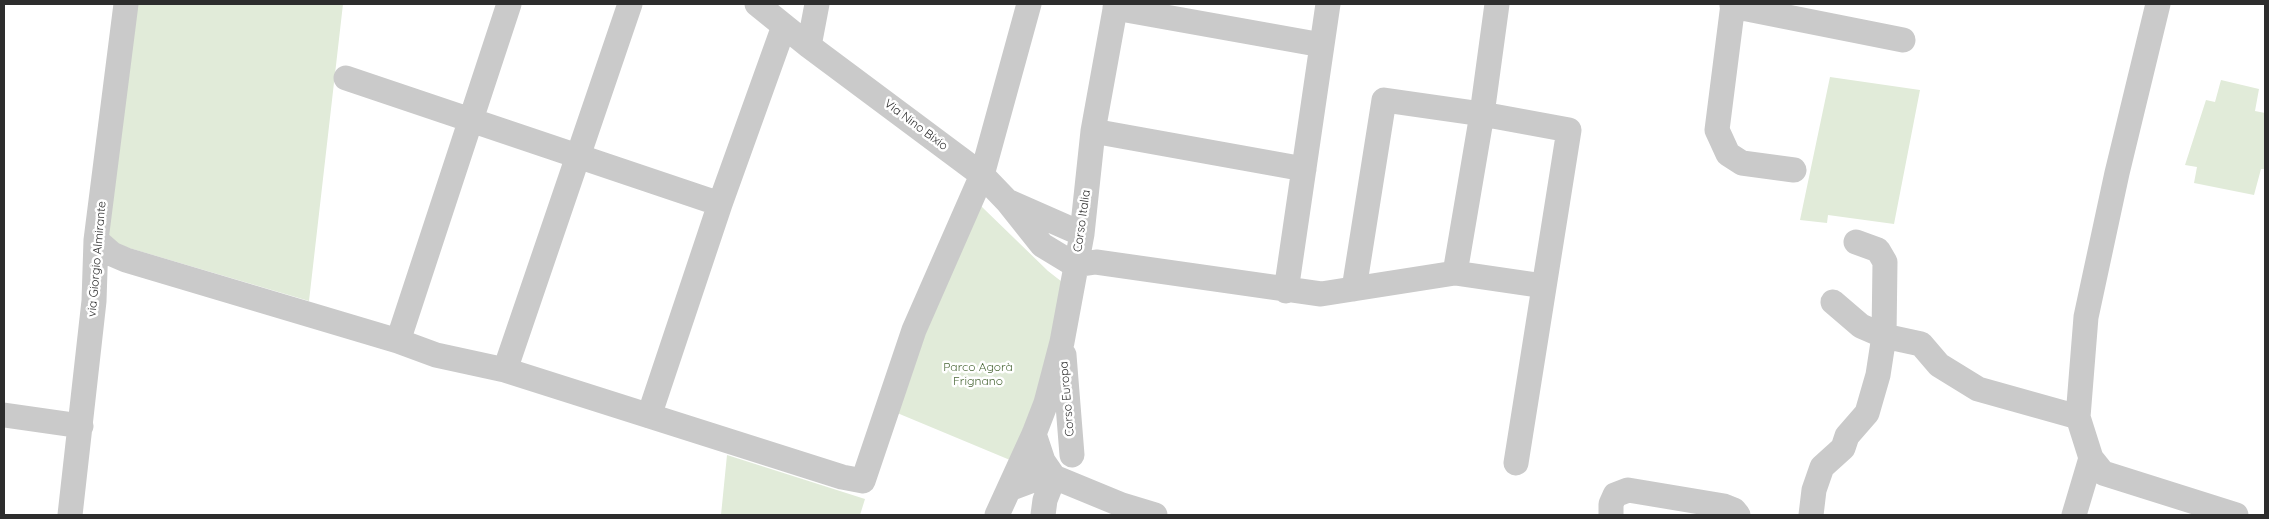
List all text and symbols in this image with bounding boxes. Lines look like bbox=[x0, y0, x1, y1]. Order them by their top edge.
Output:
street label: Via Nino Bixio bbox=[881, 96, 951, 154]
street label: Corso Italia bbox=[1071, 189, 1093, 253]
street label: via Giorgio Almirante bbox=[85, 201, 109, 317]
park label: Parco Agorà Frignano bbox=[943, 360, 1013, 388]
street label: Corso Europa bbox=[1057, 361, 1077, 437]

